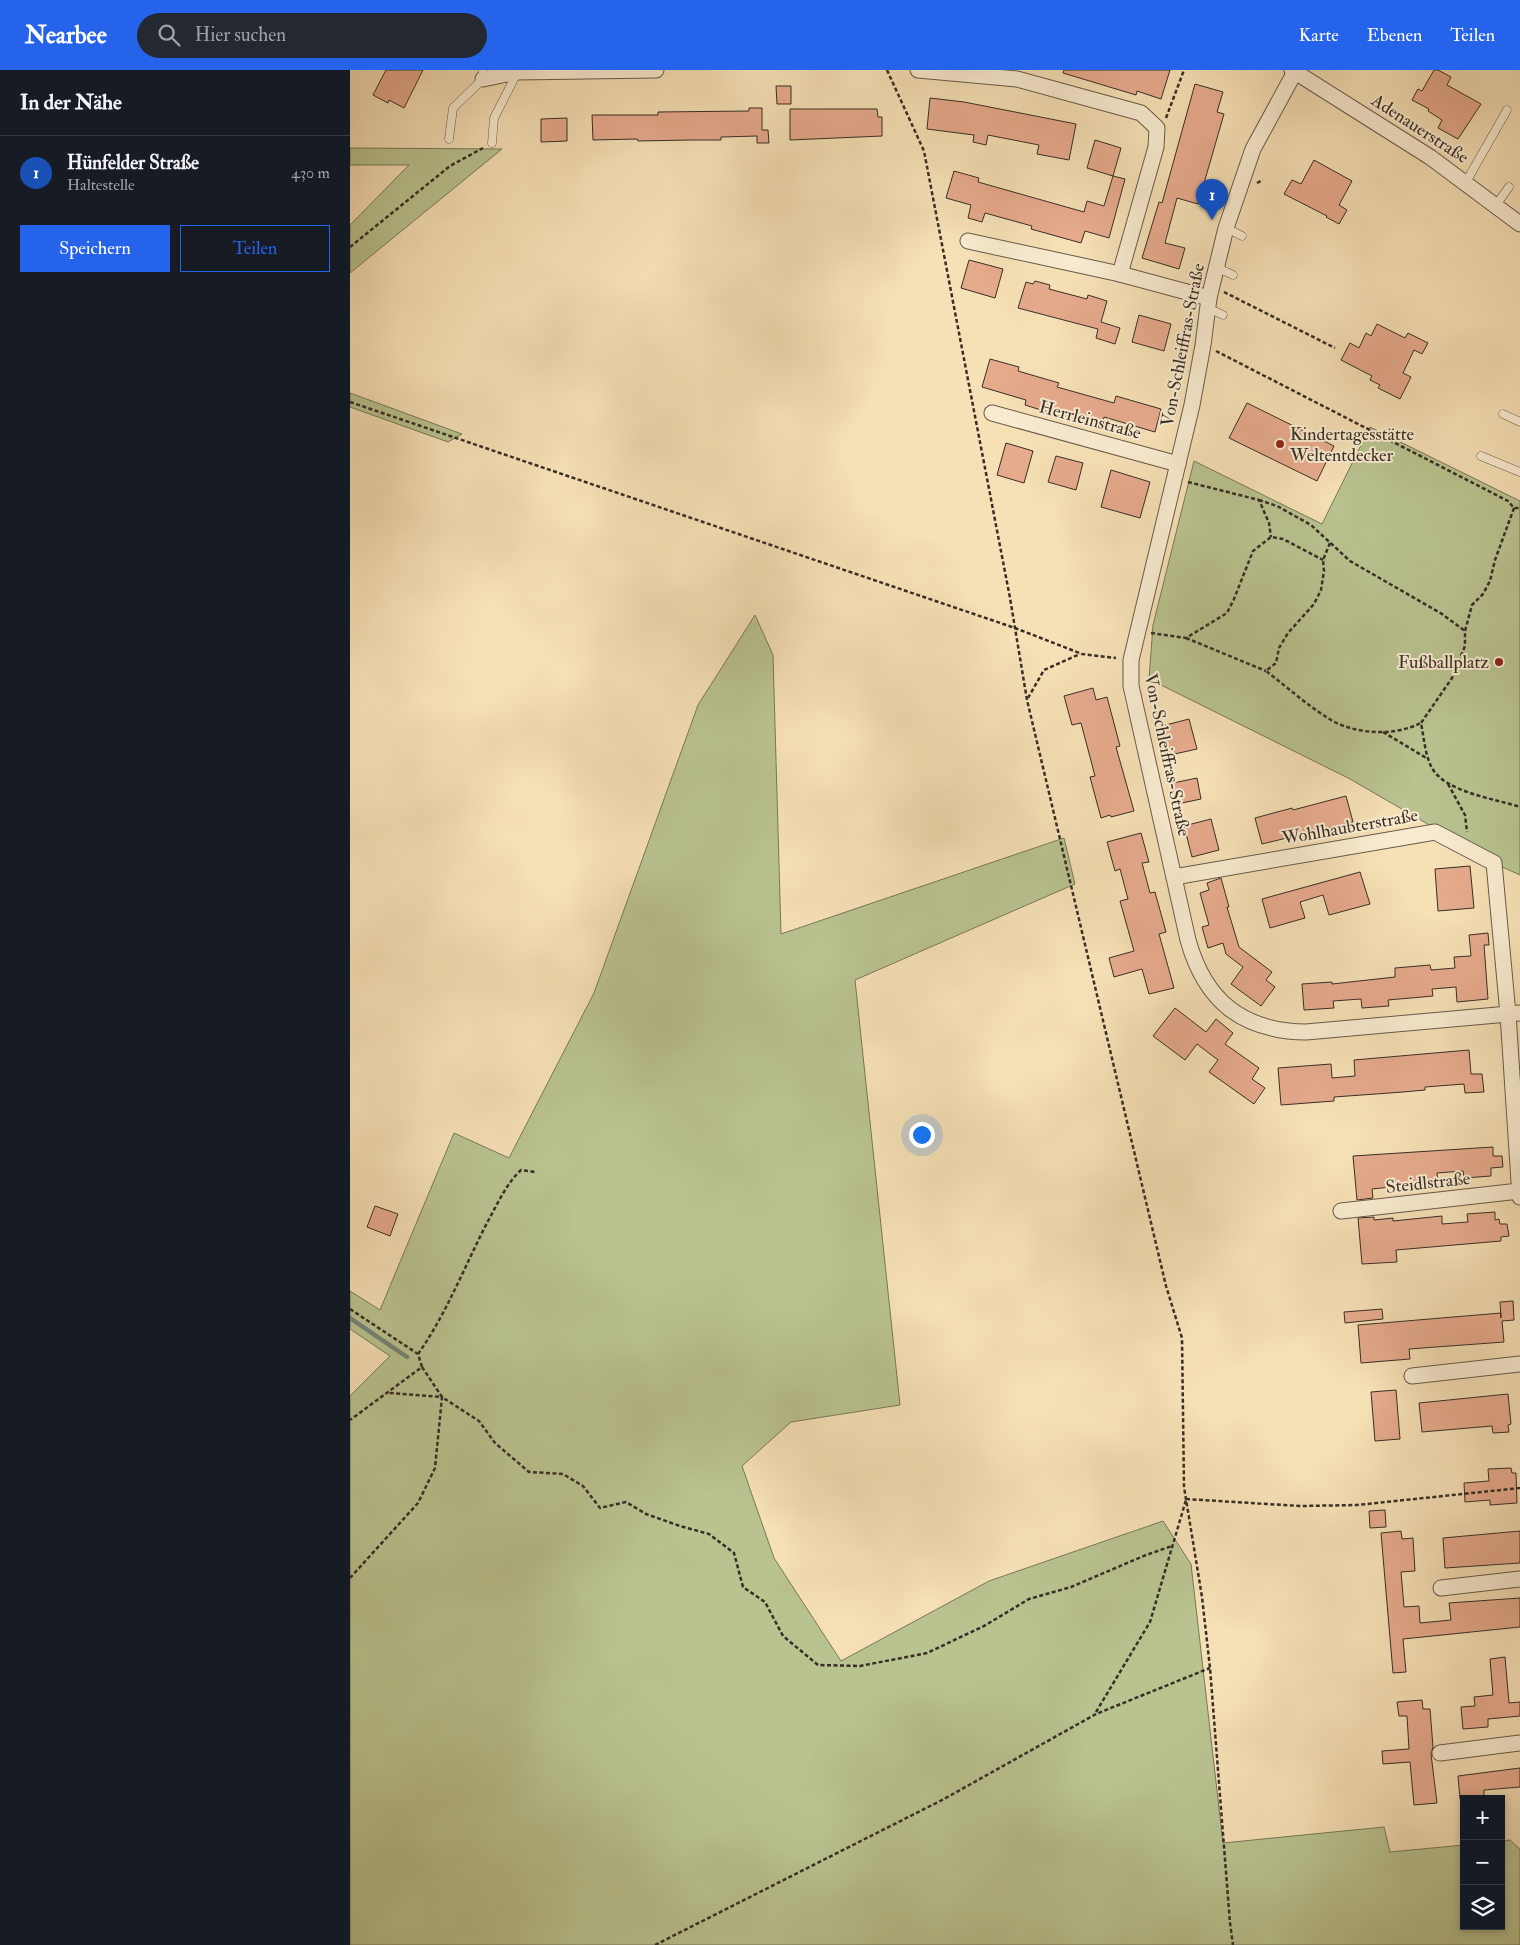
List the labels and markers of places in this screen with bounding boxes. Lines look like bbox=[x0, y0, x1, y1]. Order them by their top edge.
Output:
pin: 1 bbox=[1196, 179, 1228, 220]
place label: Kindertagesstätte Weltentdecker bbox=[1289, 423, 1415, 467]
marker: Kindertagesstätte Weltentdecker bbox=[1274, 438, 1286, 450]
place label: Fußballplatz bbox=[1398, 651, 1489, 674]
marker: Fußballplatz bbox=[1493, 656, 1505, 668]

